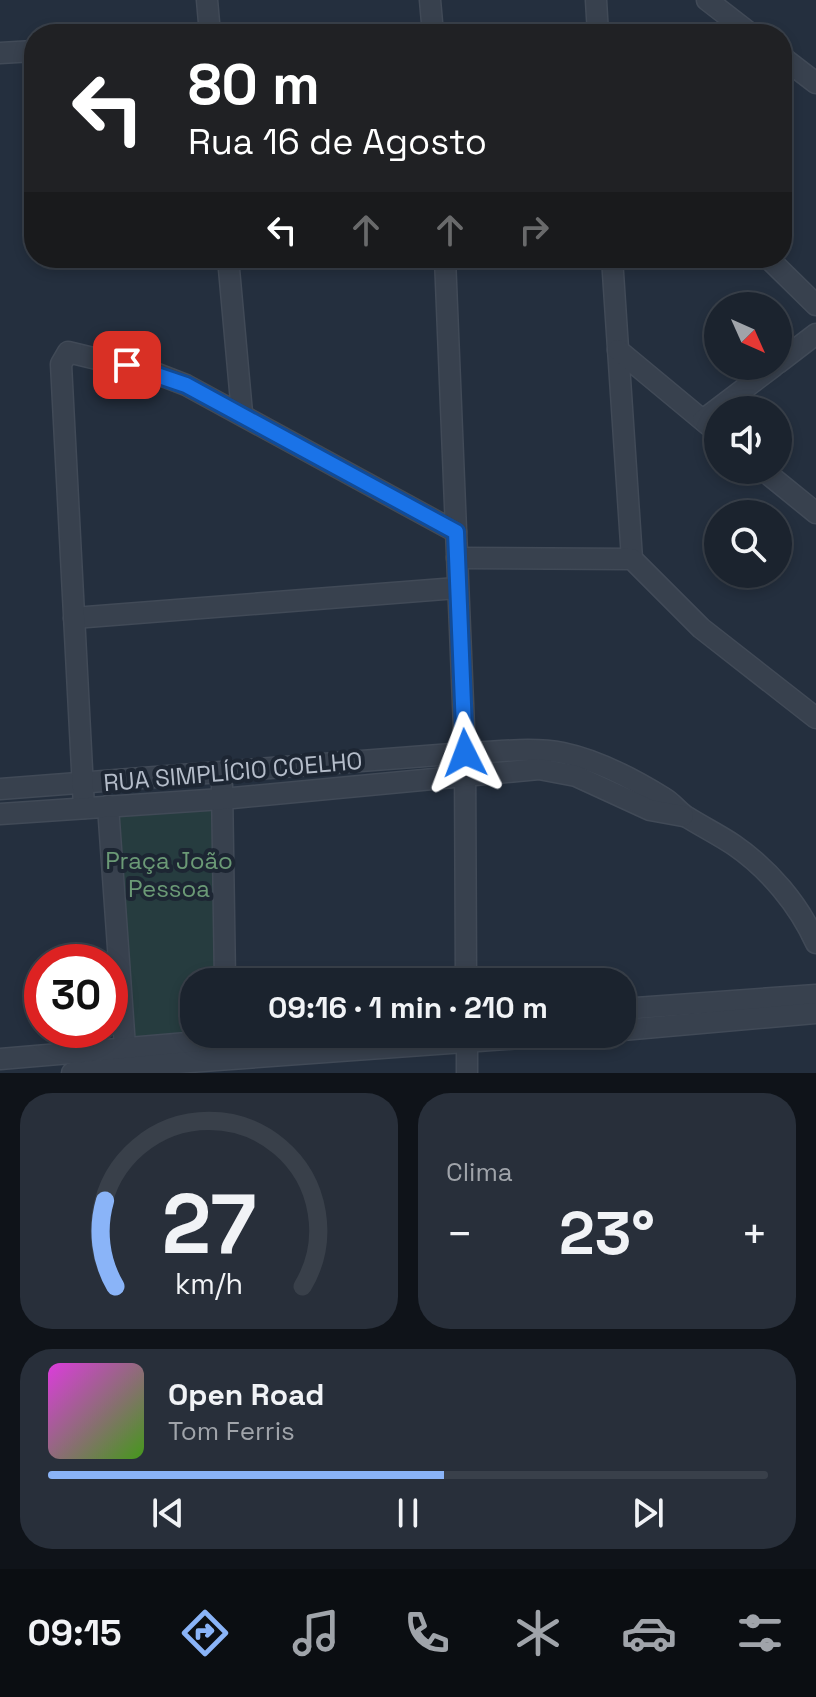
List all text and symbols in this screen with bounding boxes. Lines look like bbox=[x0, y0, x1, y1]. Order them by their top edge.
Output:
text: 80 m bbox=[188, 49, 320, 120]
icon: left bbox=[56, 56, 160, 160]
text: Rua 16 de Agosto bbox=[188, 119, 487, 165]
icon: left bbox=[260, 208, 304, 252]
icon: ahead bbox=[344, 208, 388, 252]
icon: ahead bbox=[428, 208, 472, 252]
icon: right bbox=[512, 208, 556, 252]
north arrow bbox=[704, 292, 792, 380]
map controls bbox=[704, 292, 792, 588]
pin bbox=[93, 331, 161, 399]
icon: arrive bbox=[105, 343, 149, 387]
button: sound bbox=[704, 396, 792, 484]
button: search bbox=[704, 500, 792, 588]
position arrow bbox=[423, 711, 507, 795]
street label: RUA SIMPLÍCIO COELHO bbox=[102, 745, 364, 798]
park label: Praça João Pessoa bbox=[105, 845, 233, 904]
speed limit sign: 30 bbox=[24, 944, 128, 1048]
text: 09:16 · 1 min · 210 m bbox=[268, 988, 548, 1027]
text: Clima bbox=[446, 1155, 513, 1189]
text: 27 bbox=[162, 1171, 256, 1277]
text: 23° bbox=[559, 1195, 655, 1272]
text: − bbox=[446, 1206, 473, 1262]
text: + bbox=[741, 1206, 768, 1262]
text: km/h bbox=[175, 1266, 243, 1302]
text: Open Road bbox=[168, 1375, 324, 1414]
text: Tom Ferris bbox=[168, 1414, 295, 1448]
icon: previous bbox=[146, 1491, 190, 1535]
icon: pause bbox=[386, 1491, 430, 1535]
icon: next bbox=[626, 1491, 670, 1535]
icon: directions bbox=[177, 1605, 233, 1661]
icon: music bbox=[288, 1605, 344, 1661]
icon: phone bbox=[399, 1605, 455, 1661]
icon: climate bbox=[510, 1605, 566, 1661]
icon: car bbox=[621, 1605, 677, 1661]
icon: filters bbox=[732, 1605, 788, 1661]
text: 09:15 bbox=[28, 1610, 122, 1656]

